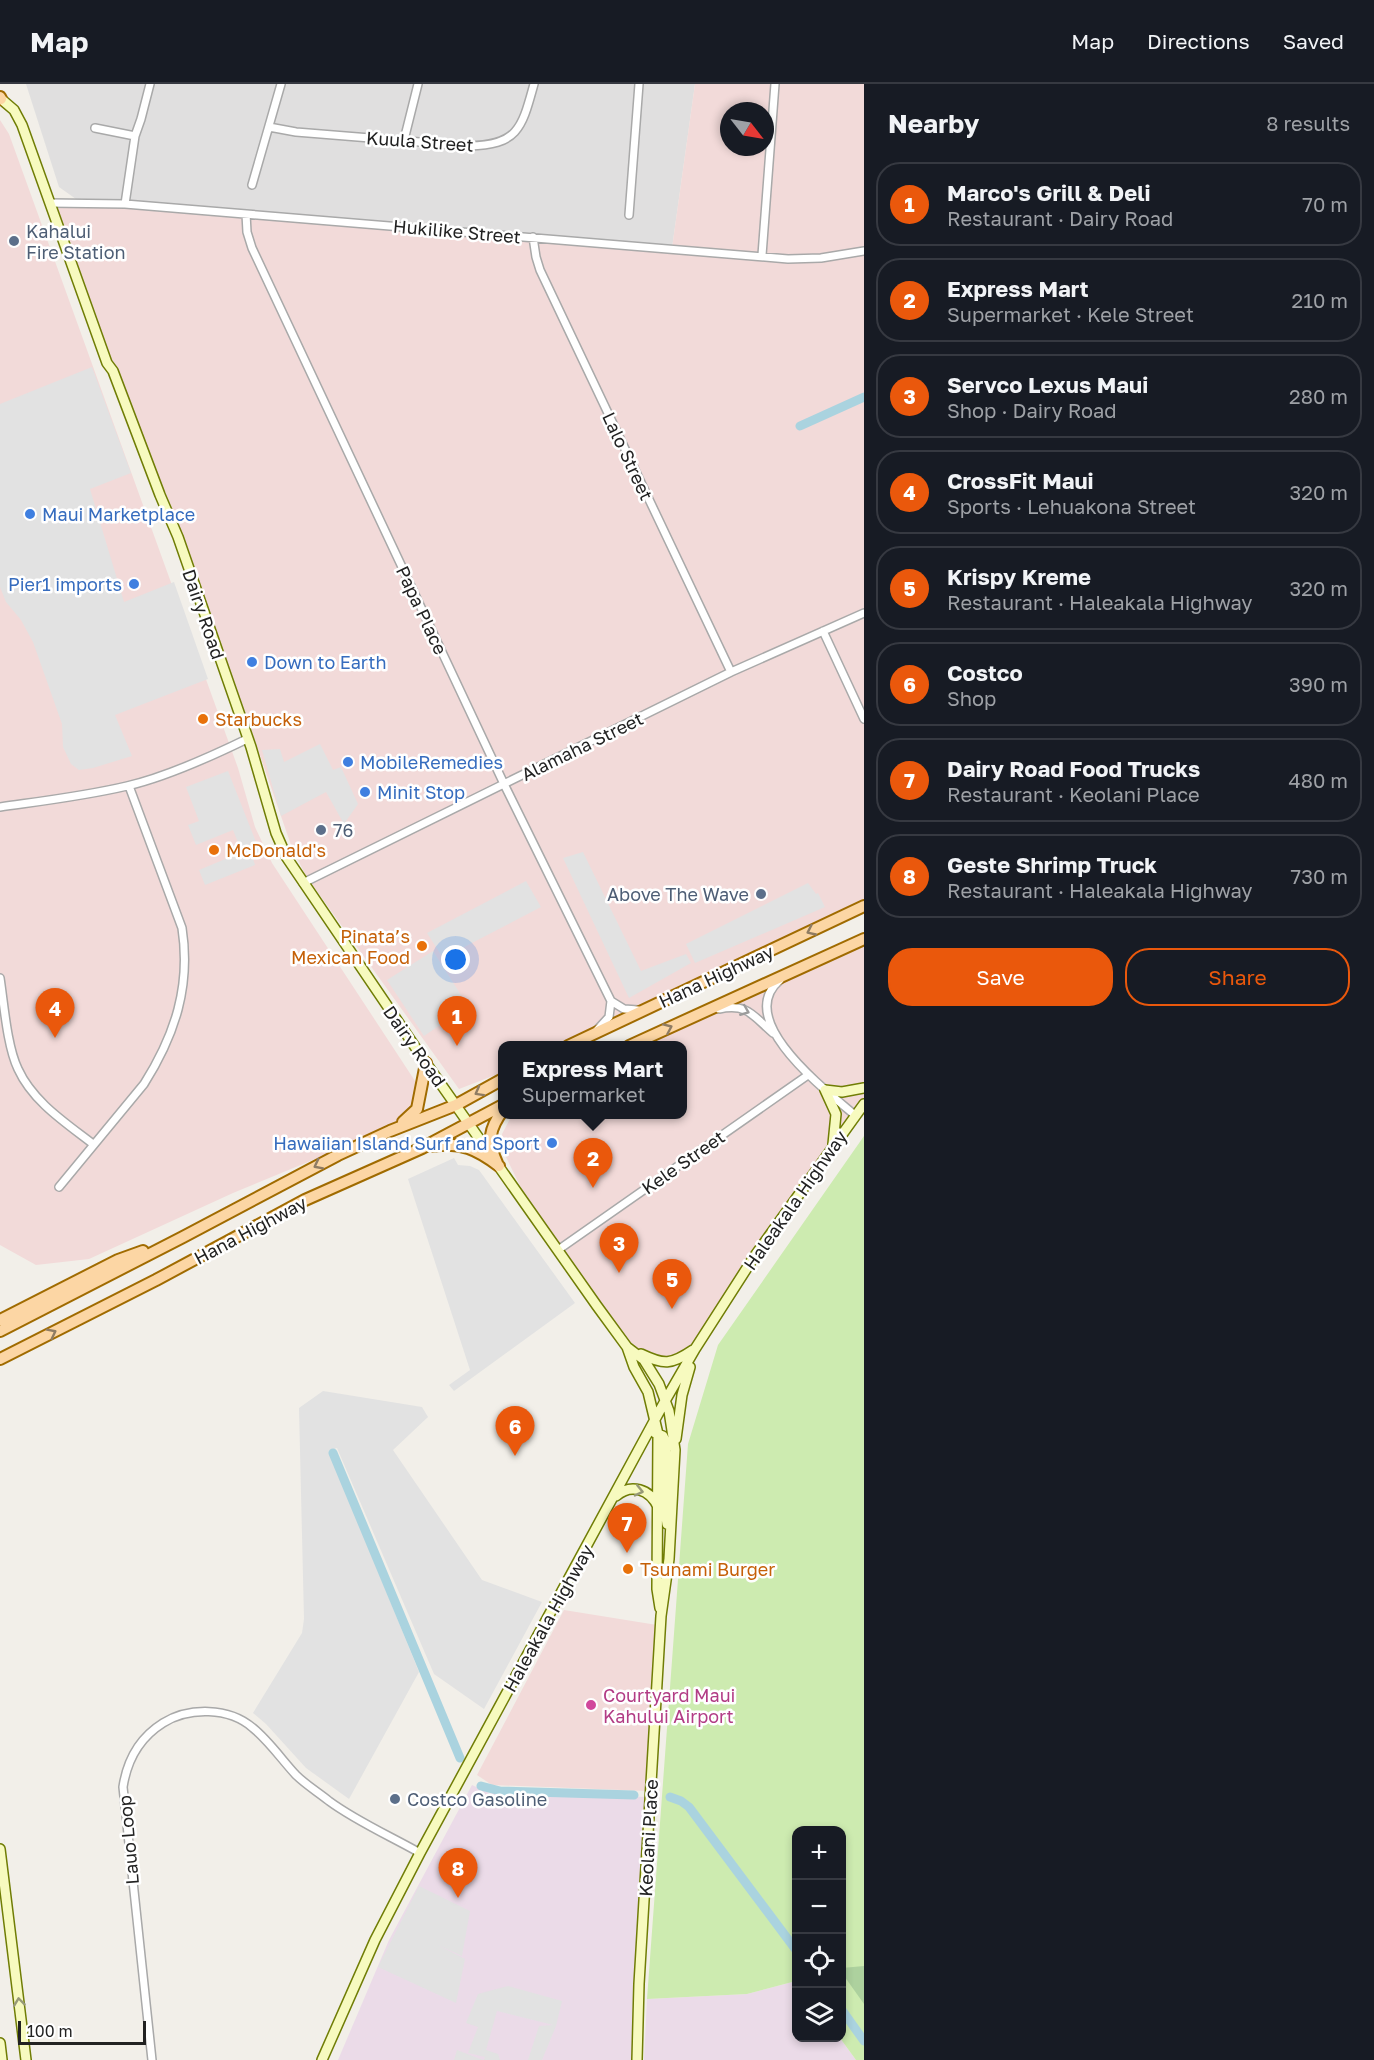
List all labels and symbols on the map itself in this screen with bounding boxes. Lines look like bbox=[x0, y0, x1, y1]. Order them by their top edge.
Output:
north arrow bbox=[720, 102, 774, 156]
street label: Kuula Street bbox=[366, 126, 474, 156]
street label: Hukilike Street bbox=[392, 214, 522, 248]
place label: Kahalui Fire Station bbox=[26, 220, 126, 263]
marker: Kahalui Fire Station bbox=[7, 234, 21, 248]
street label: Lalo Street bbox=[598, 408, 658, 504]
place label: Maui Marketplace bbox=[42, 503, 195, 525]
marker: Maui Marketplace bbox=[23, 507, 37, 521]
street label: Papa Place bbox=[392, 562, 452, 658]
street label: Dairy Road bbox=[178, 566, 230, 662]
place label: Pier1 imports bbox=[8, 573, 122, 595]
marker: Pier1 imports bbox=[127, 577, 141, 591]
place label: Down to Earth bbox=[264, 651, 387, 673]
marker: Down to Earth bbox=[245, 655, 259, 669]
street label: Alamaha Street bbox=[518, 707, 646, 785]
place label: Starbucks bbox=[215, 708, 302, 730]
marker: Starbucks bbox=[196, 712, 210, 726]
place label: MobileRemedies bbox=[360, 751, 503, 773]
marker: MobileRemedies bbox=[341, 755, 355, 769]
place label: Minit Stop bbox=[377, 781, 465, 803]
marker: Minit Stop bbox=[358, 785, 372, 799]
place label: 76 bbox=[333, 819, 353, 841]
marker: 76 bbox=[314, 823, 328, 837]
place label: McDonald's bbox=[226, 839, 326, 861]
marker: McDonald's bbox=[207, 843, 221, 857]
place label: Above The Wave bbox=[607, 883, 749, 905]
marker: Above The Wave bbox=[754, 887, 768, 901]
one-way arrow bbox=[807, 923, 818, 935]
place label: Pinata’s Mexican Food bbox=[291, 925, 410, 968]
marker: Pinata’s Mexican Food bbox=[415, 939, 429, 953]
street label: Hana Highway bbox=[655, 940, 777, 1012]
your location bbox=[441, 945, 470, 974]
pin: 4 bbox=[36, 988, 74, 1038]
pin: 1 bbox=[438, 996, 476, 1046]
street label: Dairy Road bbox=[379, 1001, 451, 1091]
one-way arrow bbox=[738, 1004, 749, 1016]
one-way arrow bbox=[662, 1024, 673, 1036]
one-way arrow bbox=[475, 1085, 486, 1096]
street label: Kele Street bbox=[637, 1125, 729, 1199]
street label: Haleakala Highway bbox=[739, 1126, 851, 1274]
place label: Hawaiian Island Surf and Sport bbox=[273, 1132, 540, 1154]
marker: Hawaiian Island Surf and Sport bbox=[545, 1136, 559, 1150]
pin: 2 bbox=[574, 1138, 612, 1188]
one-way arrow bbox=[314, 1158, 324, 1169]
street label: Hana Highway bbox=[190, 1191, 310, 1269]
pin: 3 bbox=[600, 1224, 638, 1273]
pin: 5 bbox=[652, 1260, 692, 1309]
one-way arrow bbox=[46, 1329, 57, 1340]
pin: 6 bbox=[496, 1406, 534, 1456]
one-way arrow bbox=[634, 1484, 644, 1497]
pin: 7 bbox=[608, 1504, 646, 1553]
street label: Haleakala Highway bbox=[498, 1540, 598, 1696]
place label: Tsunami Burger bbox=[640, 1558, 775, 1580]
marker: Tsunami Burger bbox=[621, 1562, 635, 1576]
place label: Courtyard Maui Kahului Airport bbox=[603, 1684, 735, 1727]
marker: Courtyard Maui Kahului Airport bbox=[584, 1698, 598, 1712]
street label: Keolani Place bbox=[634, 1779, 662, 1897]
place label: Costco Gasoline bbox=[407, 1788, 547, 1810]
marker: Costco Gasoline bbox=[388, 1792, 402, 1806]
street label: Lauo Loop bbox=[113, 1794, 143, 1886]
pin: 8 bbox=[438, 1848, 478, 1898]
one-way arrow bbox=[13, 1997, 26, 2007]
scale bar bbox=[18, 2018, 146, 2046]

